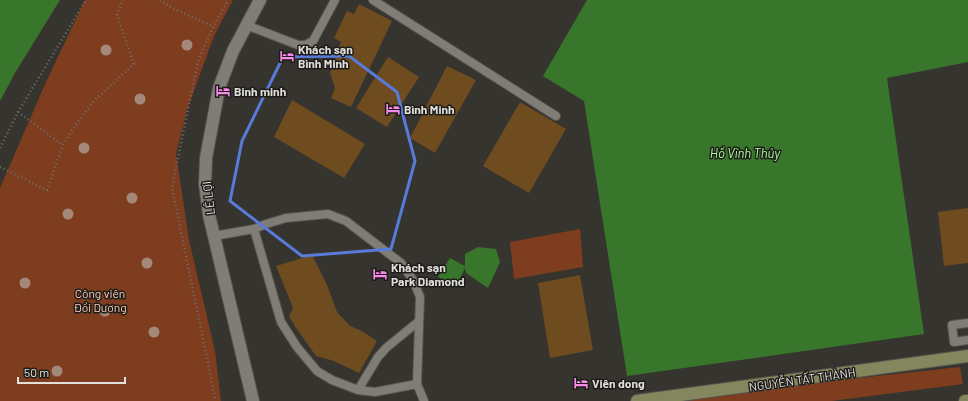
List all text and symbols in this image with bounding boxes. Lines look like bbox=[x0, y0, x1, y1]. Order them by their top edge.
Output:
place label: Khách sạn Bình Minh bbox=[298, 42, 353, 70]
hotel icon: Khách sạn Bình Minh bbox=[279, 48, 295, 64]
hotel icon: Binh minh bbox=[215, 83, 231, 99]
place label: Binh minh bbox=[234, 84, 286, 98]
hotel icon: Bình Minh bbox=[385, 101, 401, 117]
place label: Bình Minh bbox=[404, 102, 455, 116]
water label: Hồ Vĩnh Thủy bbox=[710, 145, 781, 161]
street label: LÊ LỢI bbox=[199, 180, 217, 216]
place label: Khách sạn Park Diamond bbox=[391, 260, 465, 288]
hotel icon: Khách sạn Park Diamond bbox=[372, 266, 388, 282]
park label: Công viên Đồi Dương bbox=[73, 286, 127, 314]
scale bar bbox=[18, 359, 125, 385]
street label: NGUYỄN TẤT THÀNH bbox=[748, 364, 856, 393]
text: 50 m bbox=[24, 365, 49, 379]
hotel icon: Viên dong bbox=[573, 375, 589, 391]
place label: Viên dong bbox=[592, 376, 645, 390]

